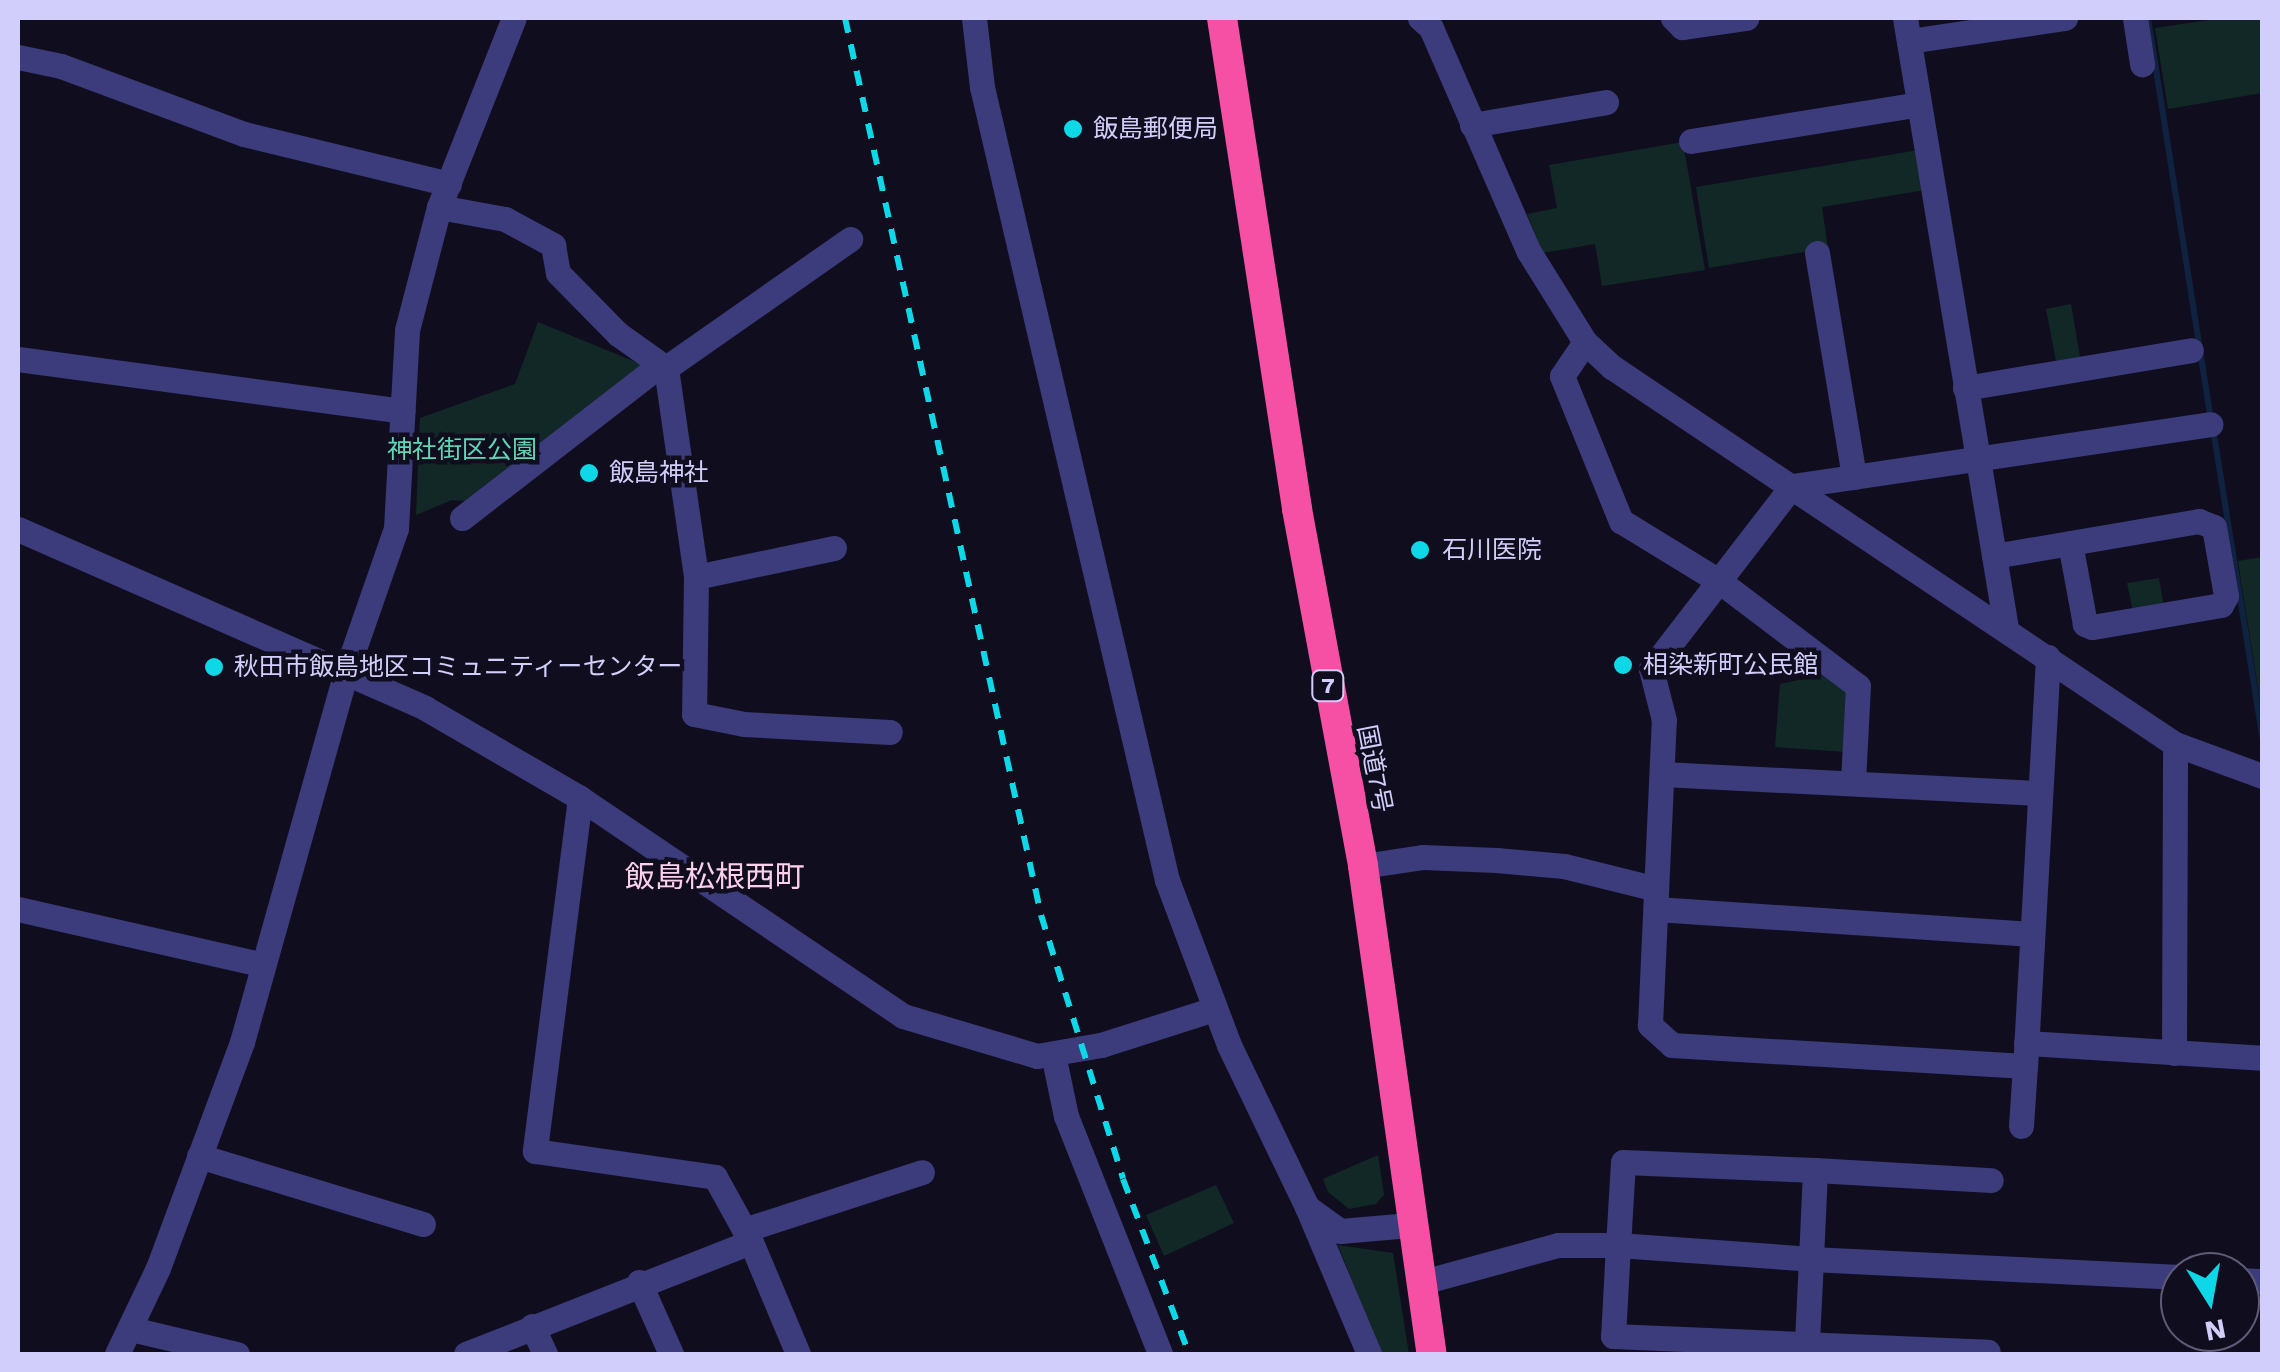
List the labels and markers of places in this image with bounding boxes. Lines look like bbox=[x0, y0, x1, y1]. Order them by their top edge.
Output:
place label: 飯島郵便局 bbox=[1093, 114, 1218, 144]
marker: 飯島郵便局 bbox=[1062, 118, 1084, 140]
place label: 飯島神社 bbox=[609, 458, 709, 488]
marker: 飯島神社 bbox=[578, 462, 600, 484]
place label: 石川医院 bbox=[1442, 535, 1542, 565]
marker: 石川医院 bbox=[1407, 537, 1433, 563]
place label: 相染新町公民館 bbox=[1643, 650, 1818, 680]
place label: 秋田市飯島地区コミュニティーセンター bbox=[234, 652, 684, 682]
marker: 相染新町公民館 bbox=[1612, 654, 1634, 676]
marker: 秋田市飯島地区コミュニティーセンター bbox=[203, 656, 225, 678]

